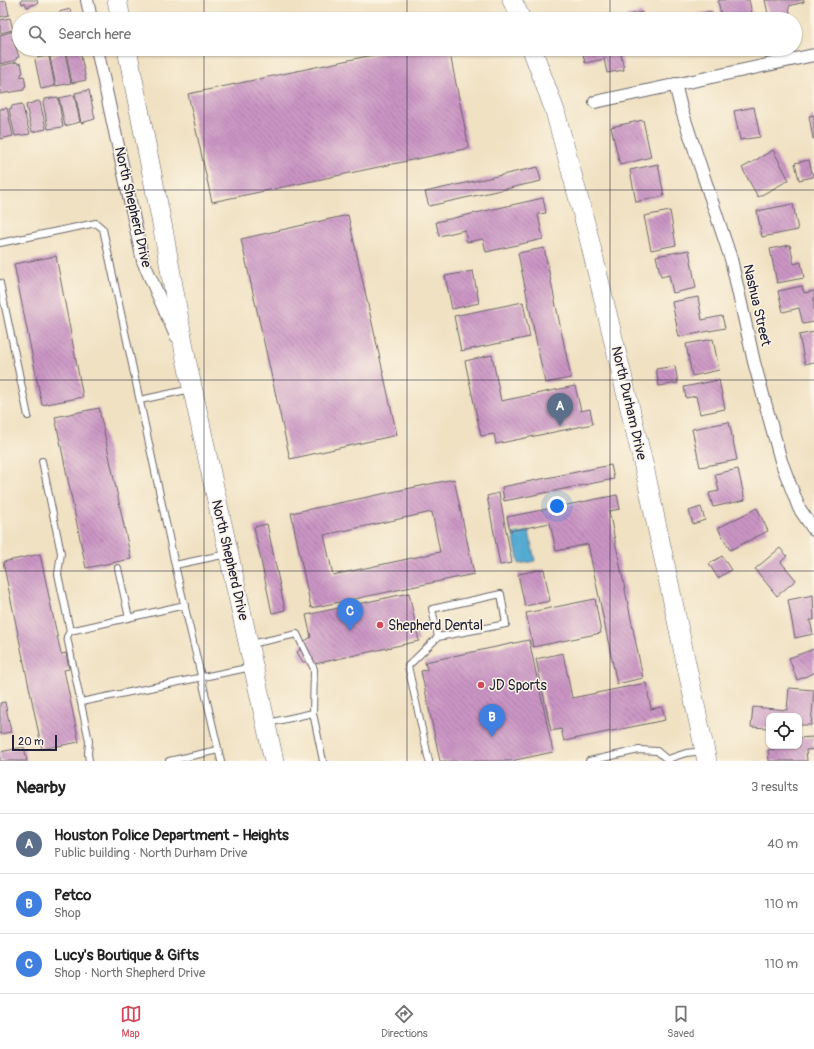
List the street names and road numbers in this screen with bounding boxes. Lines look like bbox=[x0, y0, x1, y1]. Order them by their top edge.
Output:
street label: North Shepherd Drive bbox=[111, 145, 155, 269]
street label: Nashua Street bbox=[739, 262, 775, 348]
street label: North Durham Drive bbox=[608, 344, 650, 462]
street label: North Shepherd Drive bbox=[208, 498, 252, 622]

